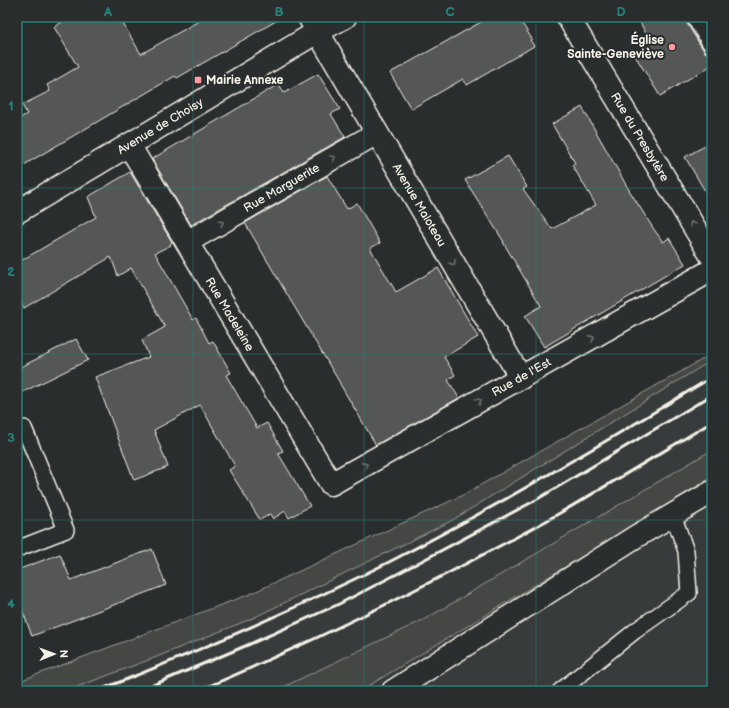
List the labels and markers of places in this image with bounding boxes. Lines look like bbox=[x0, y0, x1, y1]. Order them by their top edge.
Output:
place label: Église Sainte-Geneviève bbox=[567, 31, 664, 62]
marker: Église Sainte-Geneviève bbox=[667, 42, 677, 52]
place label: Mairie Annexe bbox=[206, 73, 283, 88]
marker: Mairie Annexe bbox=[193, 75, 203, 85]

